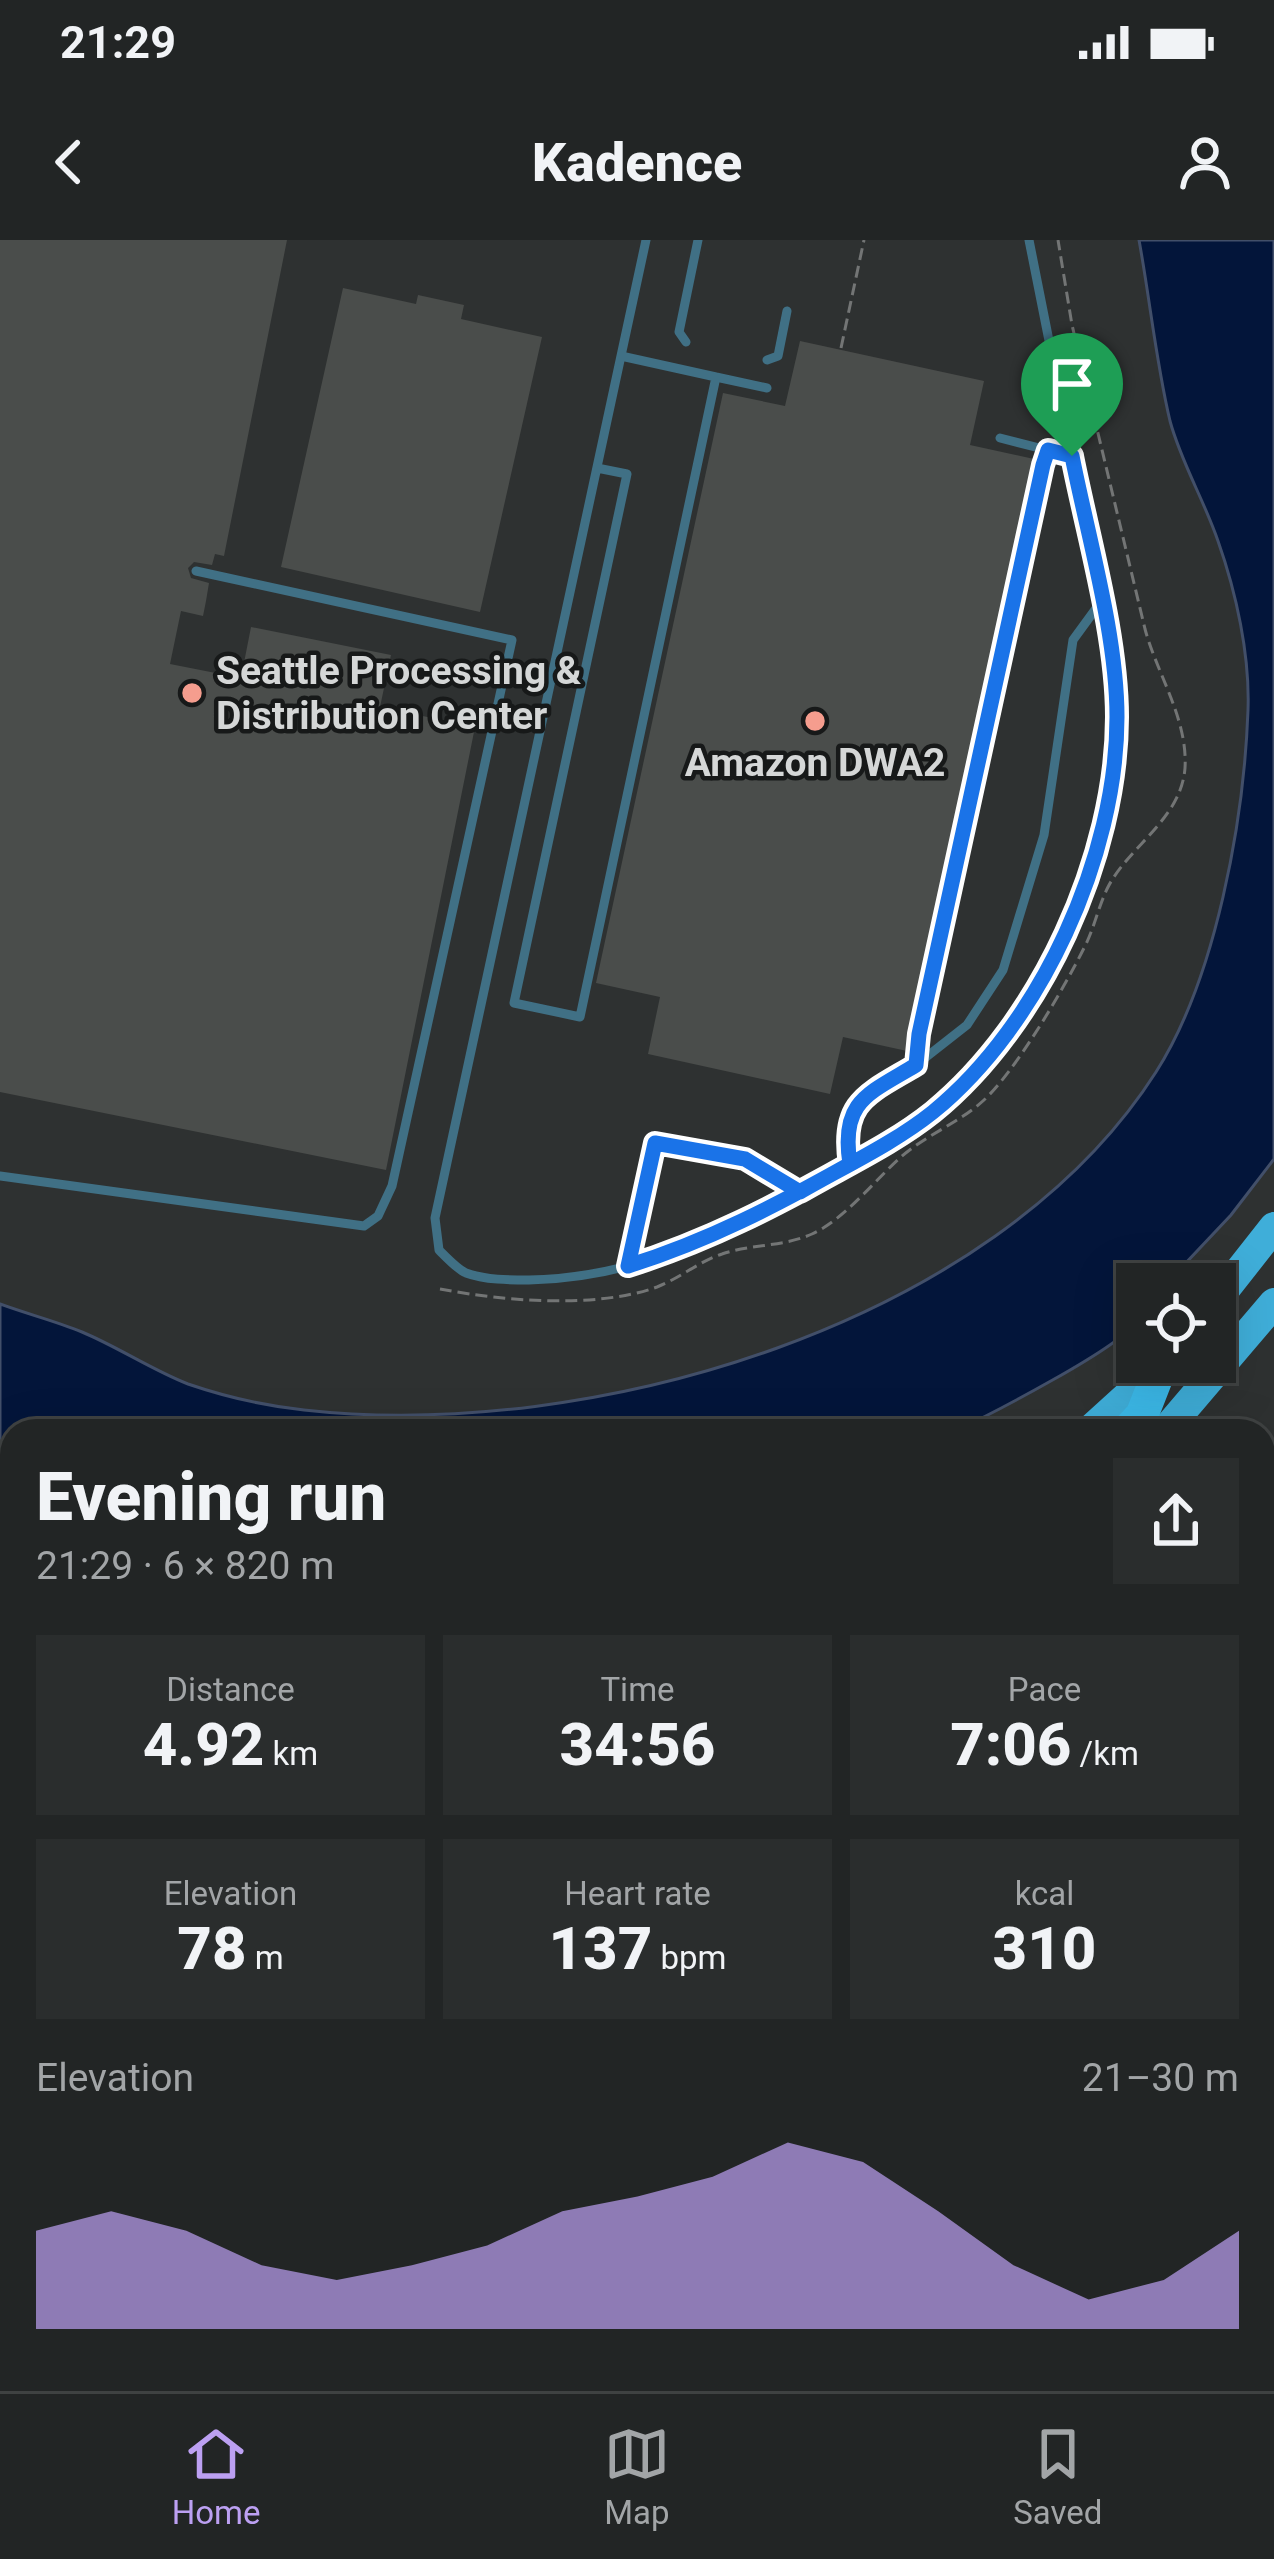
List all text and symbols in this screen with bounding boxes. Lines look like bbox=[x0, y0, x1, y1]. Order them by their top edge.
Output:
text: 21:29 bbox=[60, 16, 176, 69]
icon: back bbox=[36, 129, 102, 195]
icon: person bbox=[1172, 129, 1238, 195]
text: Kadence bbox=[532, 131, 742, 194]
pin bbox=[1021, 333, 1123, 456]
icon: arrive bbox=[1039, 351, 1105, 417]
place label: Seattle Processing & Distribution Center bbox=[216, 648, 582, 739]
marker: Seattle Processing & Distribution Center bbox=[179, 680, 205, 706]
marker: Amazon DWA2 bbox=[802, 708, 828, 734]
place label: Amazon DWA2 bbox=[685, 740, 945, 786]
map controls bbox=[1116, 1263, 1236, 1383]
button: locate bbox=[1116, 1263, 1236, 1383]
button: share bbox=[1113, 1458, 1239, 1584]
text: Evening run bbox=[36, 1459, 387, 1536]
text: 21:29 · 6 × 820 m bbox=[36, 1543, 334, 1589]
text: Distance bbox=[166, 1670, 295, 1709]
text: Time bbox=[600, 1670, 675, 1709]
text: Pace bbox=[1008, 1670, 1081, 1709]
text: 4.92 bbox=[143, 1709, 264, 1780]
text: 34:56 bbox=[560, 1709, 715, 1780]
text: 7:06 bbox=[950, 1709, 1071, 1780]
text: km bbox=[264, 1734, 318, 1773]
text: /km bbox=[1071, 1734, 1139, 1773]
text: Elevation bbox=[164, 1874, 297, 1913]
text: Heart rate bbox=[564, 1874, 711, 1913]
text: kcal bbox=[1015, 1874, 1074, 1913]
text: 78 bbox=[177, 1913, 247, 1984]
text: 137 bbox=[549, 1913, 652, 1984]
text: 310 bbox=[993, 1913, 1096, 1984]
text: m bbox=[247, 1938, 284, 1977]
text: bpm bbox=[652, 1938, 727, 1977]
text: Elevation bbox=[36, 2055, 194, 2101]
text: 21–30 m bbox=[1082, 2055, 1239, 2101]
tab: Home bbox=[172, 2421, 260, 2532]
tab: Map bbox=[604, 2421, 670, 2532]
tab: Saved bbox=[1013, 2421, 1102, 2532]

